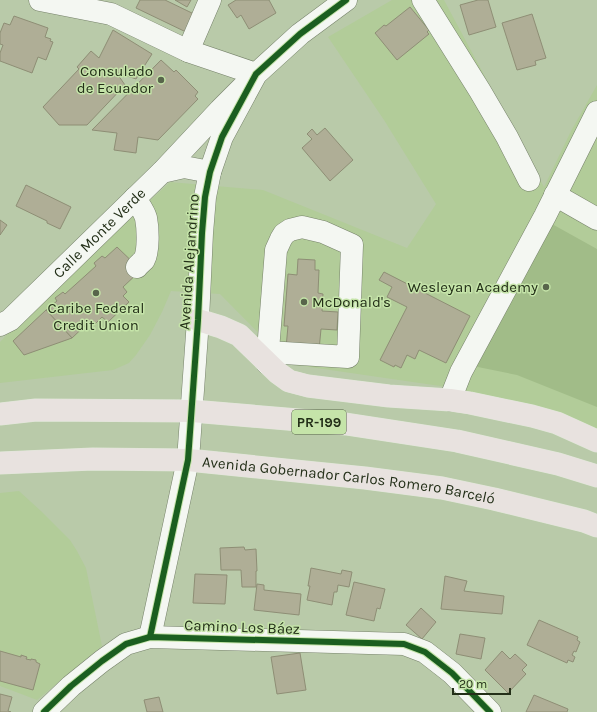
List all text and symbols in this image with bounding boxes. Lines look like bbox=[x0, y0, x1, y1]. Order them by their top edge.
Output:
place label: Consulado de Ecuador bbox=[77, 62, 154, 97]
marker: Consulado de Ecuador bbox=[156, 75, 166, 85]
street label: Calle Monte Verde bbox=[50, 184, 149, 282]
street label: Avenida Alejandrino bbox=[175, 193, 203, 331]
place label: Wesleyan Academy bbox=[408, 278, 538, 296]
marker: Wesleyan Academy bbox=[541, 282, 551, 292]
marker: Caribe Federal Credit Union bbox=[91, 288, 101, 298]
place label: McDonald's bbox=[312, 293, 391, 311]
marker: McDonald's bbox=[299, 297, 309, 307]
place label: Caribe Federal Credit Union bbox=[47, 299, 145, 334]
road number: PR-199 bbox=[292, 410, 346, 434]
street label: Avenida Gobernador Carlos Romero Barceló bbox=[201, 452, 497, 508]
street label: Camino Los Báez bbox=[184, 616, 300, 638]
scale bar bbox=[453, 670, 510, 696]
text: 20 m bbox=[459, 677, 487, 691]

